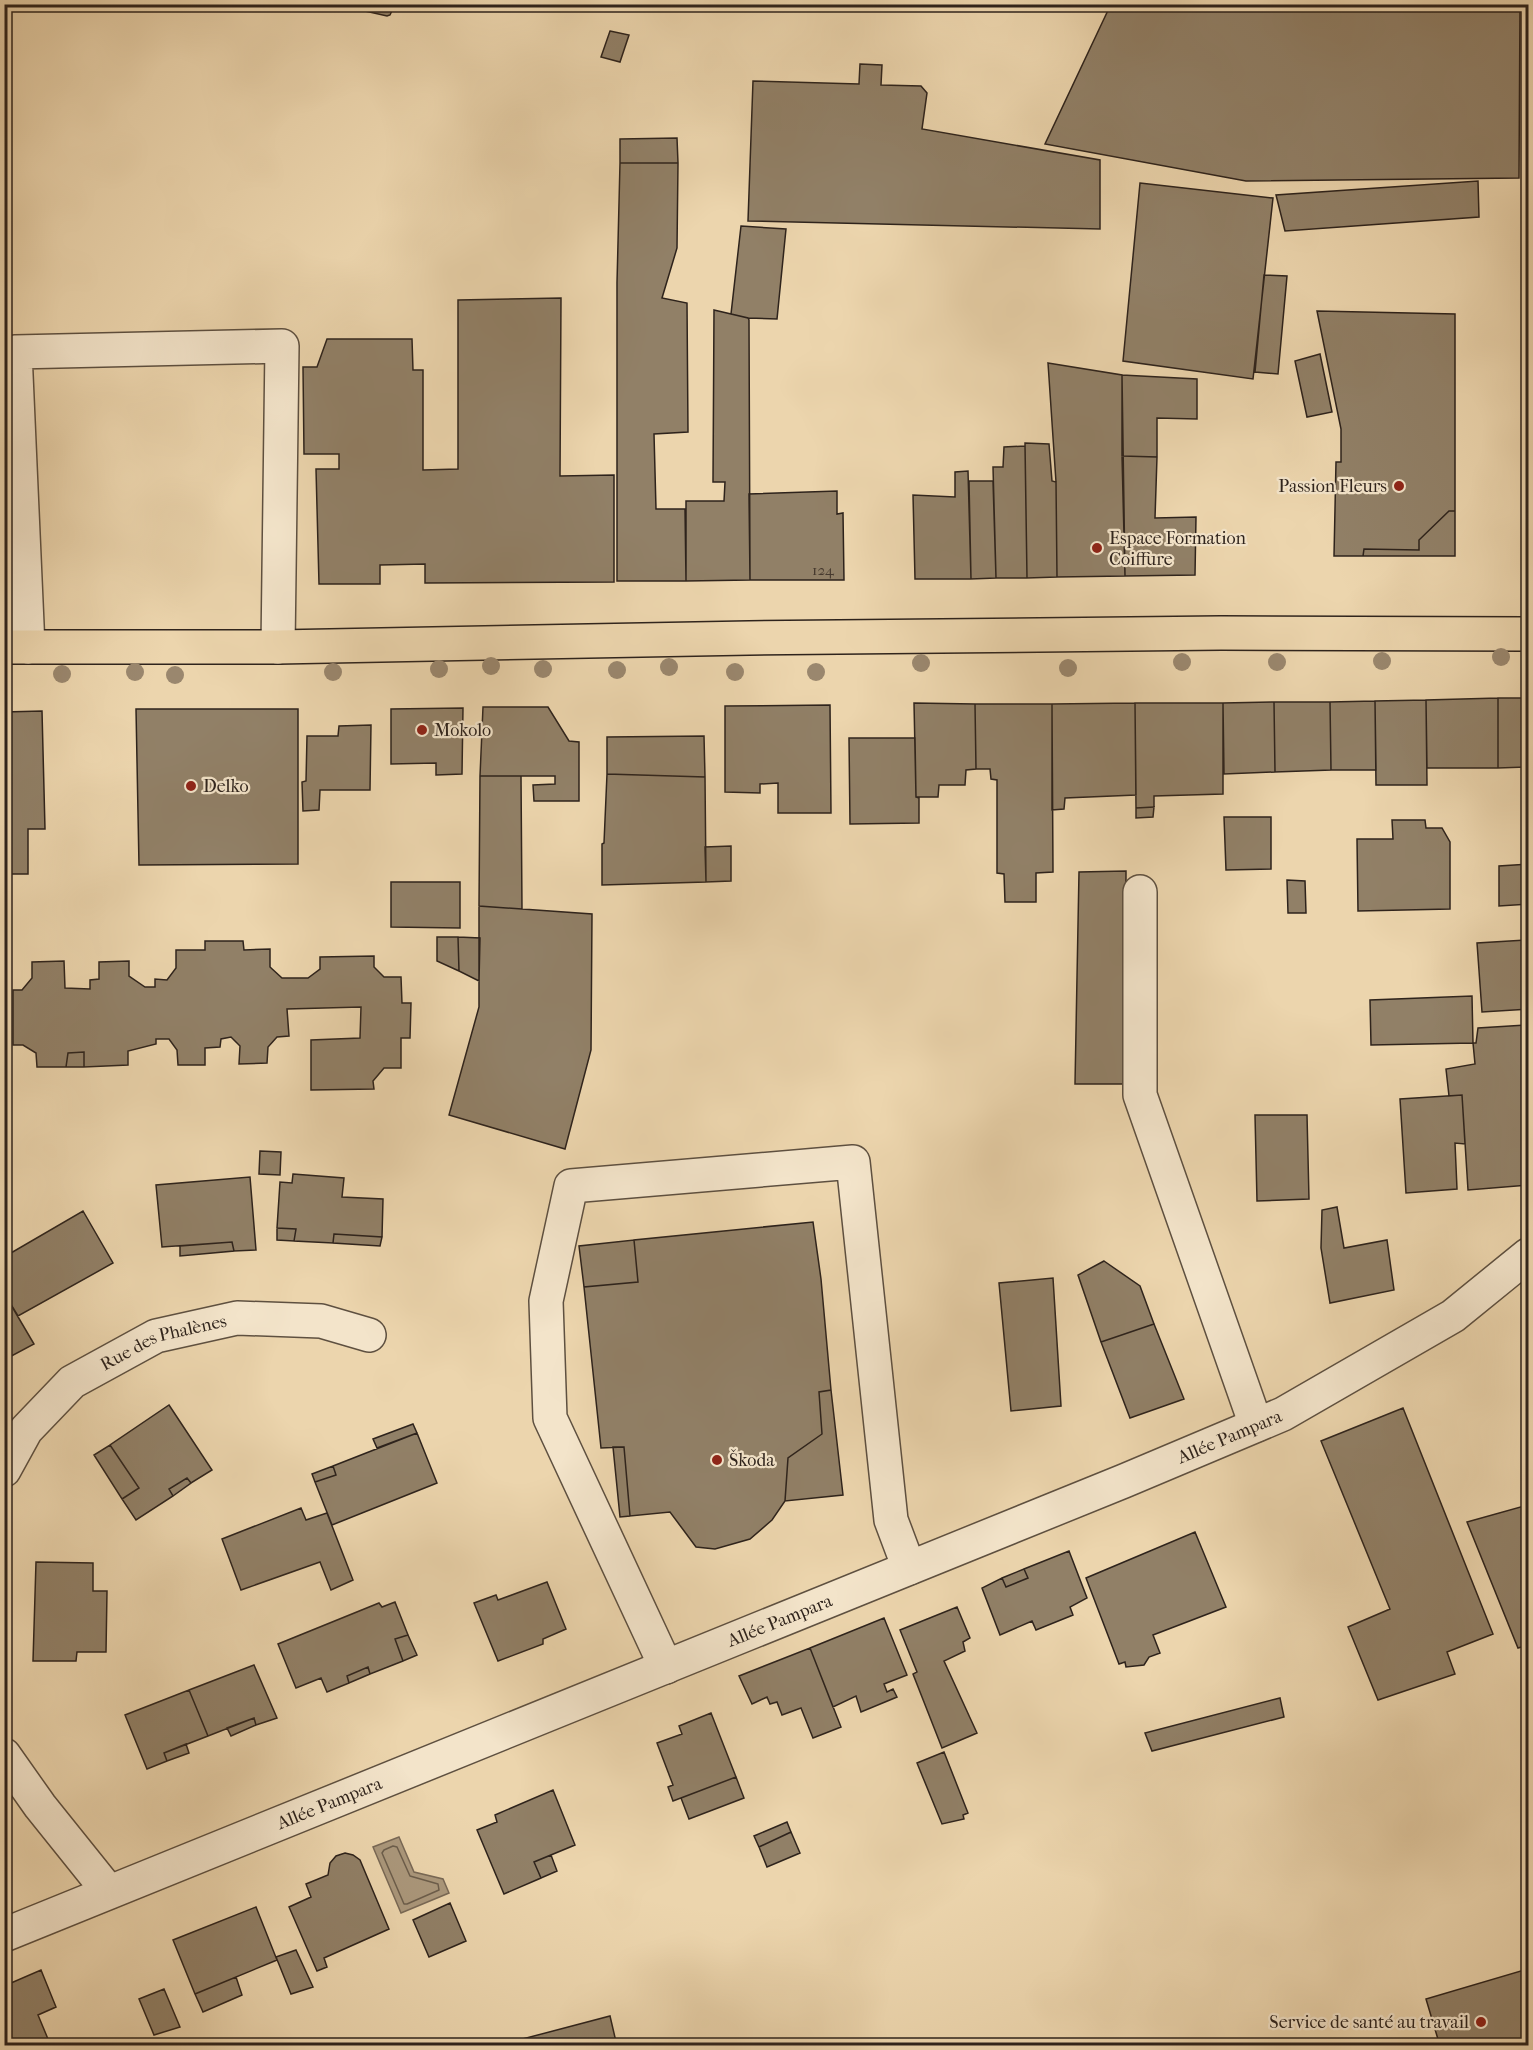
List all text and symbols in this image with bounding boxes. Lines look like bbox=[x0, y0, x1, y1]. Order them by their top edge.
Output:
place label: Passion Fleurs bbox=[1278, 476, 1387, 497]
marker: Passion Fleurs bbox=[1392, 479, 1406, 493]
place label: Espace Formation Coiffure bbox=[1109, 528, 1247, 570]
marker: Espace Formation Coiffure bbox=[1090, 541, 1104, 555]
house number: 124 bbox=[812, 561, 835, 579]
place label: Mokolo bbox=[434, 720, 491, 741]
marker: Mokolo bbox=[415, 723, 429, 737]
place label: Delko bbox=[203, 776, 249, 797]
marker: Delko bbox=[184, 779, 198, 793]
street label: Rue des Phalènes bbox=[97, 1311, 229, 1375]
street label: Allée Pampara bbox=[1173, 1405, 1286, 1469]
place label: Škoda bbox=[729, 1448, 775, 1471]
marker: Škoda bbox=[710, 1453, 724, 1467]
street label: Allée Pampara bbox=[723, 1590, 836, 1652]
street label: Allée Pampara bbox=[273, 1773, 386, 1835]
place label: Service de santé au travail bbox=[1269, 2012, 1469, 2033]
marker: Service de santé au travail bbox=[1474, 2015, 1488, 2029]

